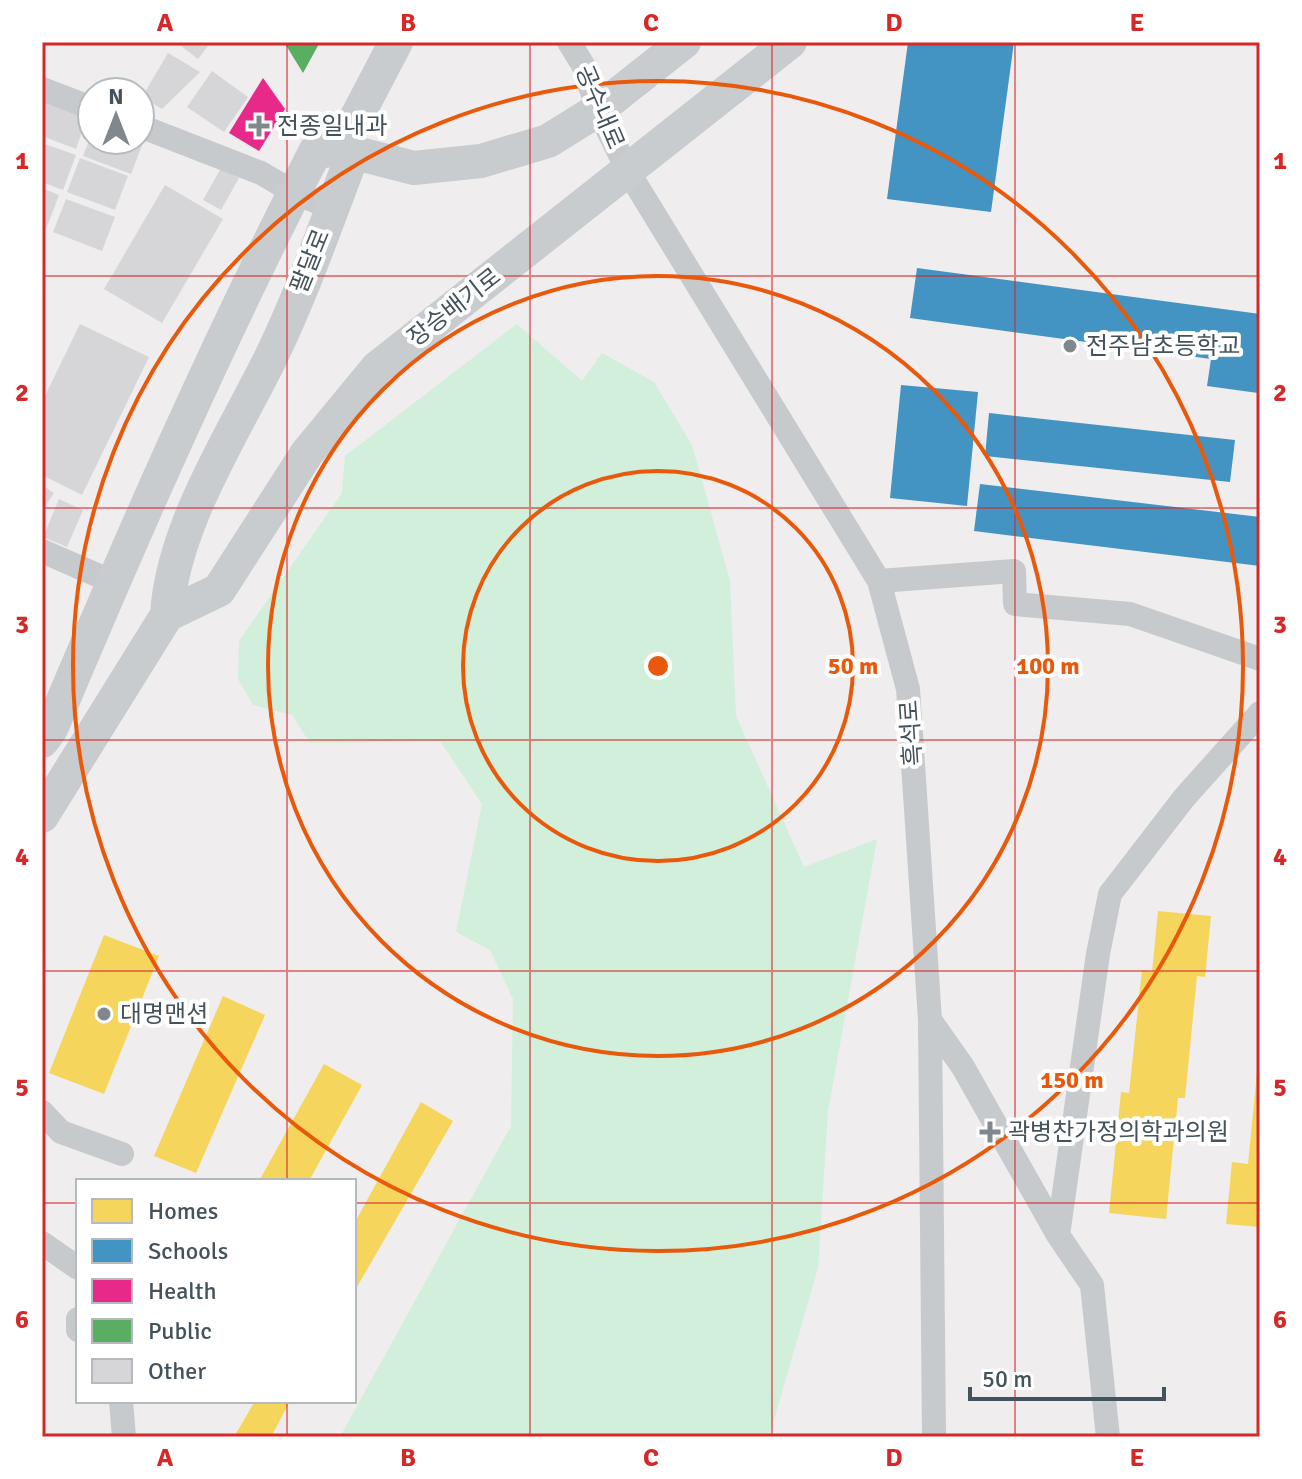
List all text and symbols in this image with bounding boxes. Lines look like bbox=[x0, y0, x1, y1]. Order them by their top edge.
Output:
text: A bbox=[157, 7, 174, 39]
text: B bbox=[400, 7, 416, 39]
text: C bbox=[643, 7, 659, 39]
text: D bbox=[885, 7, 903, 39]
text: E bbox=[1130, 7, 1144, 39]
street label: 공수내로 bbox=[569, 60, 631, 154]
north arrow bbox=[76, 76, 156, 156]
text: N bbox=[108, 83, 124, 110]
place label: 전종일내과 bbox=[277, 111, 387, 141]
marker: 전종일내과 bbox=[248, 115, 270, 137]
text: 1 bbox=[15, 145, 29, 177]
text: 1 bbox=[1273, 145, 1287, 177]
street label: 팔달로 bbox=[284, 225, 336, 297]
street label: 장승배기로 bbox=[401, 261, 507, 353]
place label: 전주남초등학교 bbox=[1086, 331, 1241, 361]
marker: 전주남초등학교 bbox=[1061, 337, 1079, 355]
text: 2 bbox=[15, 377, 29, 409]
text: 2 bbox=[1273, 377, 1287, 409]
text: 3 bbox=[15, 609, 29, 641]
text: 3 bbox=[1273, 609, 1287, 641]
text: 50 m bbox=[828, 651, 878, 681]
text: 100 m bbox=[1016, 651, 1080, 681]
centre of rings bbox=[644, 652, 672, 680]
street label: 흑석로 bbox=[894, 699, 928, 767]
text: 4 bbox=[15, 841, 29, 873]
text: 4 bbox=[1273, 841, 1287, 873]
place label: 대명맨션 bbox=[120, 999, 208, 1029]
marker: 대명맨션 bbox=[95, 1005, 113, 1023]
text: 150 m bbox=[1040, 1065, 1104, 1095]
text: 5 bbox=[15, 1072, 29, 1104]
text: 5 bbox=[1273, 1072, 1287, 1104]
place label: 곽병찬가정의학과의원 bbox=[1008, 1117, 1229, 1147]
marker: 곽병찬가정의학과의원 bbox=[979, 1121, 1001, 1143]
legend bbox=[76, 1179, 356, 1403]
text: Homes bbox=[148, 1196, 218, 1226]
text: Schools bbox=[148, 1236, 228, 1266]
text: Health bbox=[148, 1276, 217, 1306]
text: 6 bbox=[15, 1304, 29, 1336]
text: 6 bbox=[1273, 1304, 1287, 1336]
text: Public bbox=[148, 1316, 212, 1346]
scale bar bbox=[970, 1351, 1164, 1401]
text: Other bbox=[148, 1356, 206, 1386]
text: 50 m bbox=[982, 1364, 1032, 1394]
text: A bbox=[157, 1442, 174, 1474]
text: B bbox=[400, 1442, 416, 1474]
text: C bbox=[643, 1442, 659, 1474]
text: D bbox=[885, 1442, 903, 1474]
text: E bbox=[1130, 1442, 1144, 1474]

